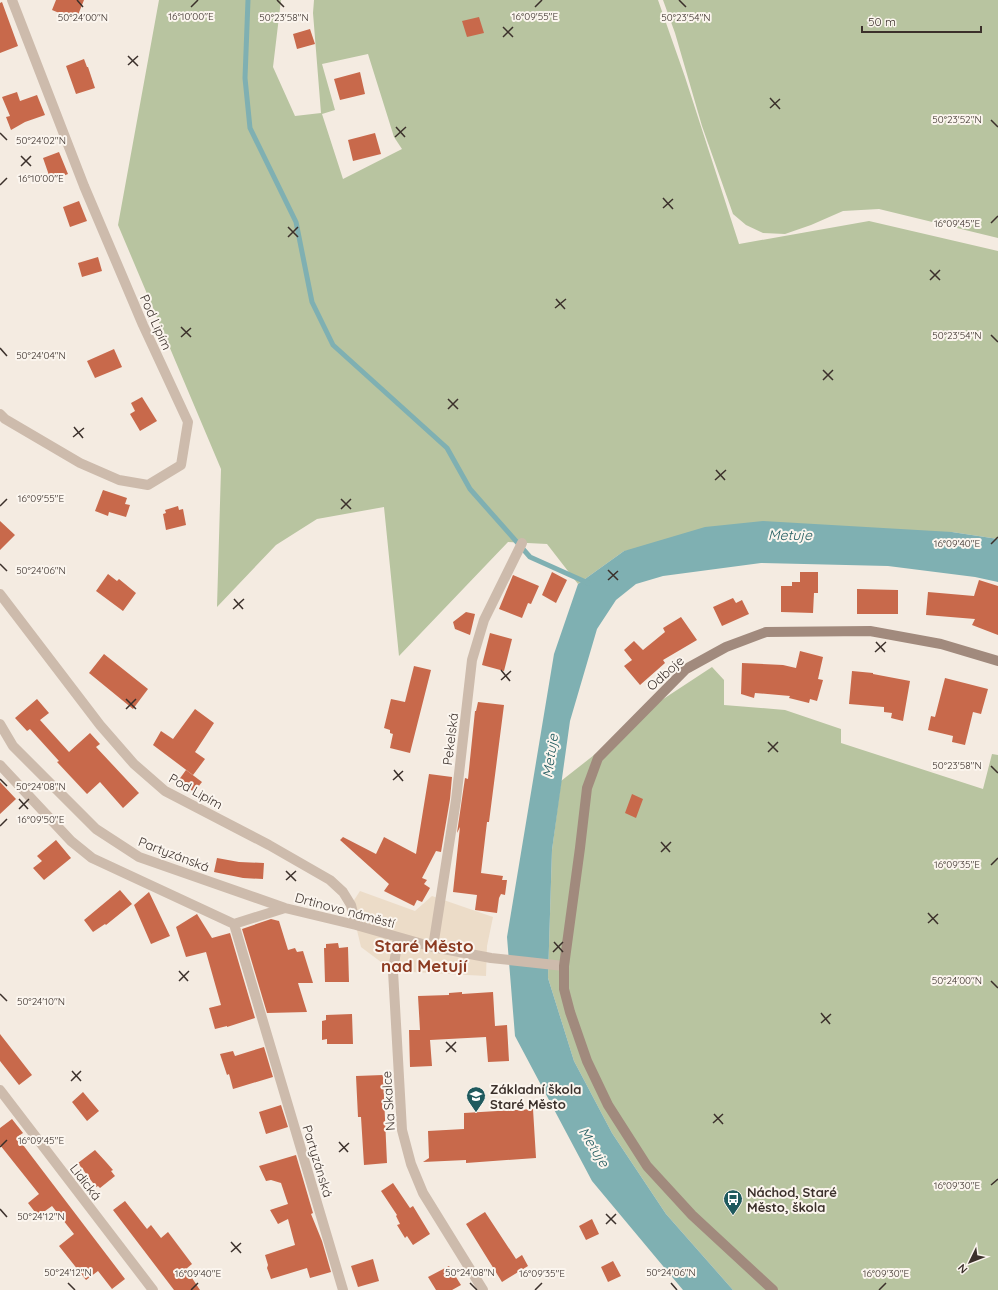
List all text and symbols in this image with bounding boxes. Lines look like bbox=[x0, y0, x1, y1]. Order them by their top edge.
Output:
scale bar bbox=[862, 8, 981, 34]
text: 16°10'00"E bbox=[168, 10, 214, 23]
text: 16°09'55"E bbox=[512, 10, 558, 23]
text: 50°24'00"N bbox=[58, 11, 108, 24]
text: 50°23'58"N bbox=[259, 11, 309, 24]
text: 50°23'54"N bbox=[661, 11, 711, 24]
text: 50 m bbox=[868, 14, 896, 29]
text: 50°23'52"N bbox=[932, 113, 982, 126]
text: 50°24'02"N bbox=[16, 134, 66, 147]
text: 16°10'00"E bbox=[18, 172, 64, 185]
text: 16°09'45"E bbox=[934, 217, 980, 230]
street label: Pod Lipím bbox=[137, 292, 175, 352]
text: 50°23'54"N bbox=[932, 329, 982, 342]
text: 50°24'04"N bbox=[16, 349, 66, 362]
text: 16°09'55"E bbox=[18, 492, 64, 505]
water label: Metuje bbox=[768, 526, 813, 544]
text: 16°09'40"E bbox=[934, 537, 981, 550]
text: 50°24'06"N bbox=[16, 564, 66, 577]
street label: Odboje bbox=[643, 652, 687, 694]
street label: Pekelská bbox=[439, 712, 461, 766]
water label: Metuje bbox=[538, 732, 562, 779]
text: 50°23'58"N bbox=[932, 759, 982, 772]
street label: Pod Lipím bbox=[166, 770, 226, 812]
text: 50°24'08"N bbox=[16, 780, 66, 793]
text: 16°09'50"E bbox=[18, 813, 65, 826]
street label: Partyzánská bbox=[136, 833, 212, 875]
text: 16°09'35"E bbox=[934, 858, 980, 871]
street label: Drtinovo náměstí bbox=[293, 889, 397, 931]
district label: Staré Město nad Metují bbox=[374, 935, 474, 976]
text: 50°24'00"N bbox=[932, 974, 982, 987]
text: 50°24'10"N bbox=[17, 995, 65, 1008]
street label: Na Skalce bbox=[378, 1071, 398, 1131]
place label: Základní škola Staré Město bbox=[490, 1081, 581, 1112]
school or university icon: Základní škola Staré Město bbox=[465, 1085, 487, 1113]
street label: Partyzánská bbox=[299, 1123, 337, 1199]
water label: Metuje bbox=[575, 1124, 614, 1171]
text: 16°09'45"E bbox=[18, 1134, 64, 1147]
street label: Lidická bbox=[67, 1161, 105, 1203]
text: 16°09'30"E bbox=[934, 1179, 981, 1192]
place label: Náchod, Staré Město, škola bbox=[747, 1184, 837, 1215]
bus stop icon: Náchod, Staré Město, škola bbox=[722, 1188, 744, 1216]
text: 50°24'12"N bbox=[17, 1210, 65, 1223]
north arrow bbox=[950, 1242, 990, 1282]
text: N bbox=[955, 1261, 971, 1277]
text: 50°24'12"N bbox=[44, 1266, 92, 1279]
text: 50°24'08"N bbox=[445, 1266, 495, 1279]
text: 50°24'06"N bbox=[646, 1266, 696, 1279]
text: 16°09'40"E bbox=[175, 1267, 222, 1280]
text: 16°09'35"E bbox=[519, 1267, 565, 1280]
text: 16°09'30"E bbox=[863, 1267, 910, 1280]

